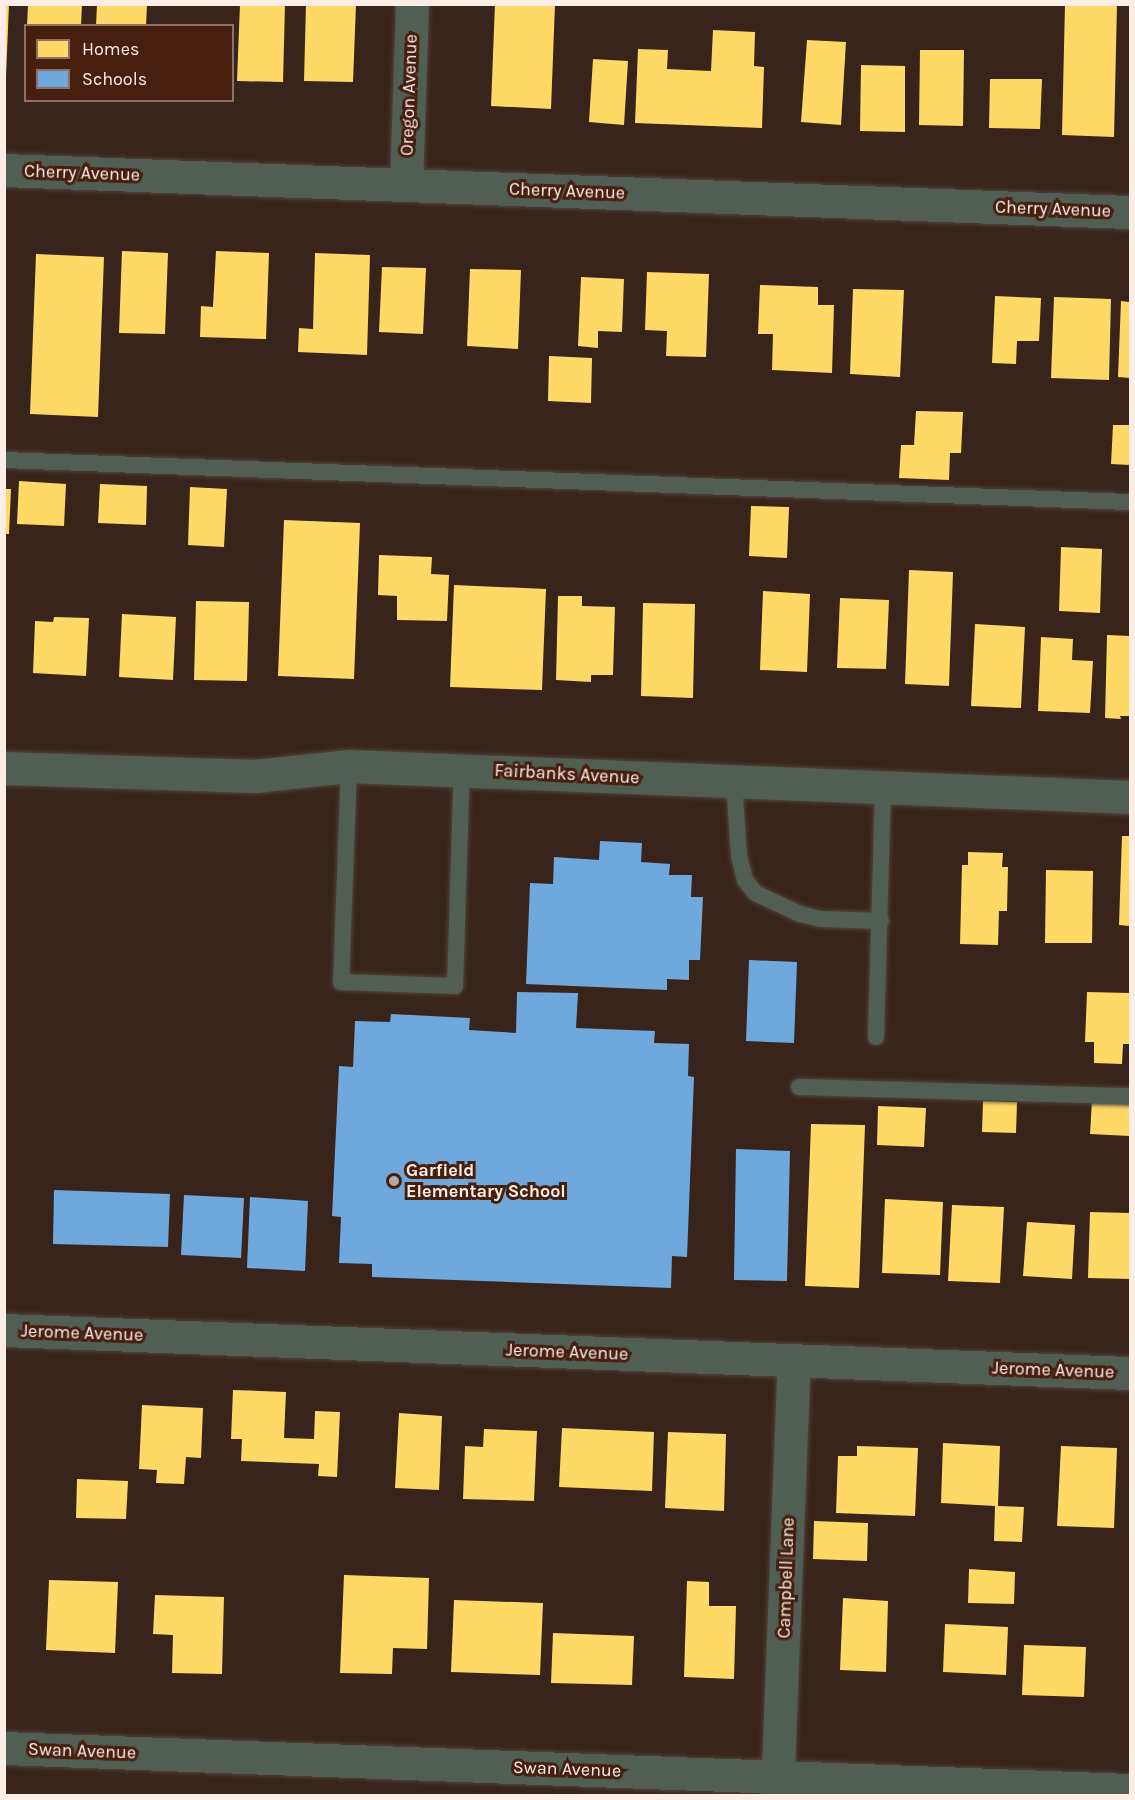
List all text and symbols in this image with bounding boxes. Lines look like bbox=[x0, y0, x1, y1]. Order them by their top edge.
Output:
legend bbox=[24, 24, 234, 102]
street label: Oregon Avenue bbox=[396, 34, 422, 156]
text: Homes bbox=[82, 38, 139, 60]
text: Schools bbox=[82, 68, 147, 90]
street label: Cherry Avenue bbox=[24, 160, 140, 186]
street label: Cherry Avenue bbox=[509, 178, 625, 204]
street label: Cherry Avenue bbox=[995, 196, 1111, 222]
street label: Fairbanks Avenue bbox=[494, 759, 640, 789]
place label: Garfield Elementary School bbox=[406, 1160, 566, 1202]
marker: Garfield Elementary School bbox=[387, 1174, 401, 1188]
street label: Jerome Avenue bbox=[20, 1320, 144, 1346]
street label: Jerome Avenue bbox=[505, 1339, 629, 1365]
street label: Jerome Avenue bbox=[991, 1357, 1115, 1383]
street label: Campbell Lane bbox=[773, 1517, 799, 1639]
street label: Swan Avenue bbox=[28, 1738, 136, 1764]
street label: Swan Avenue bbox=[513, 1756, 621, 1782]

